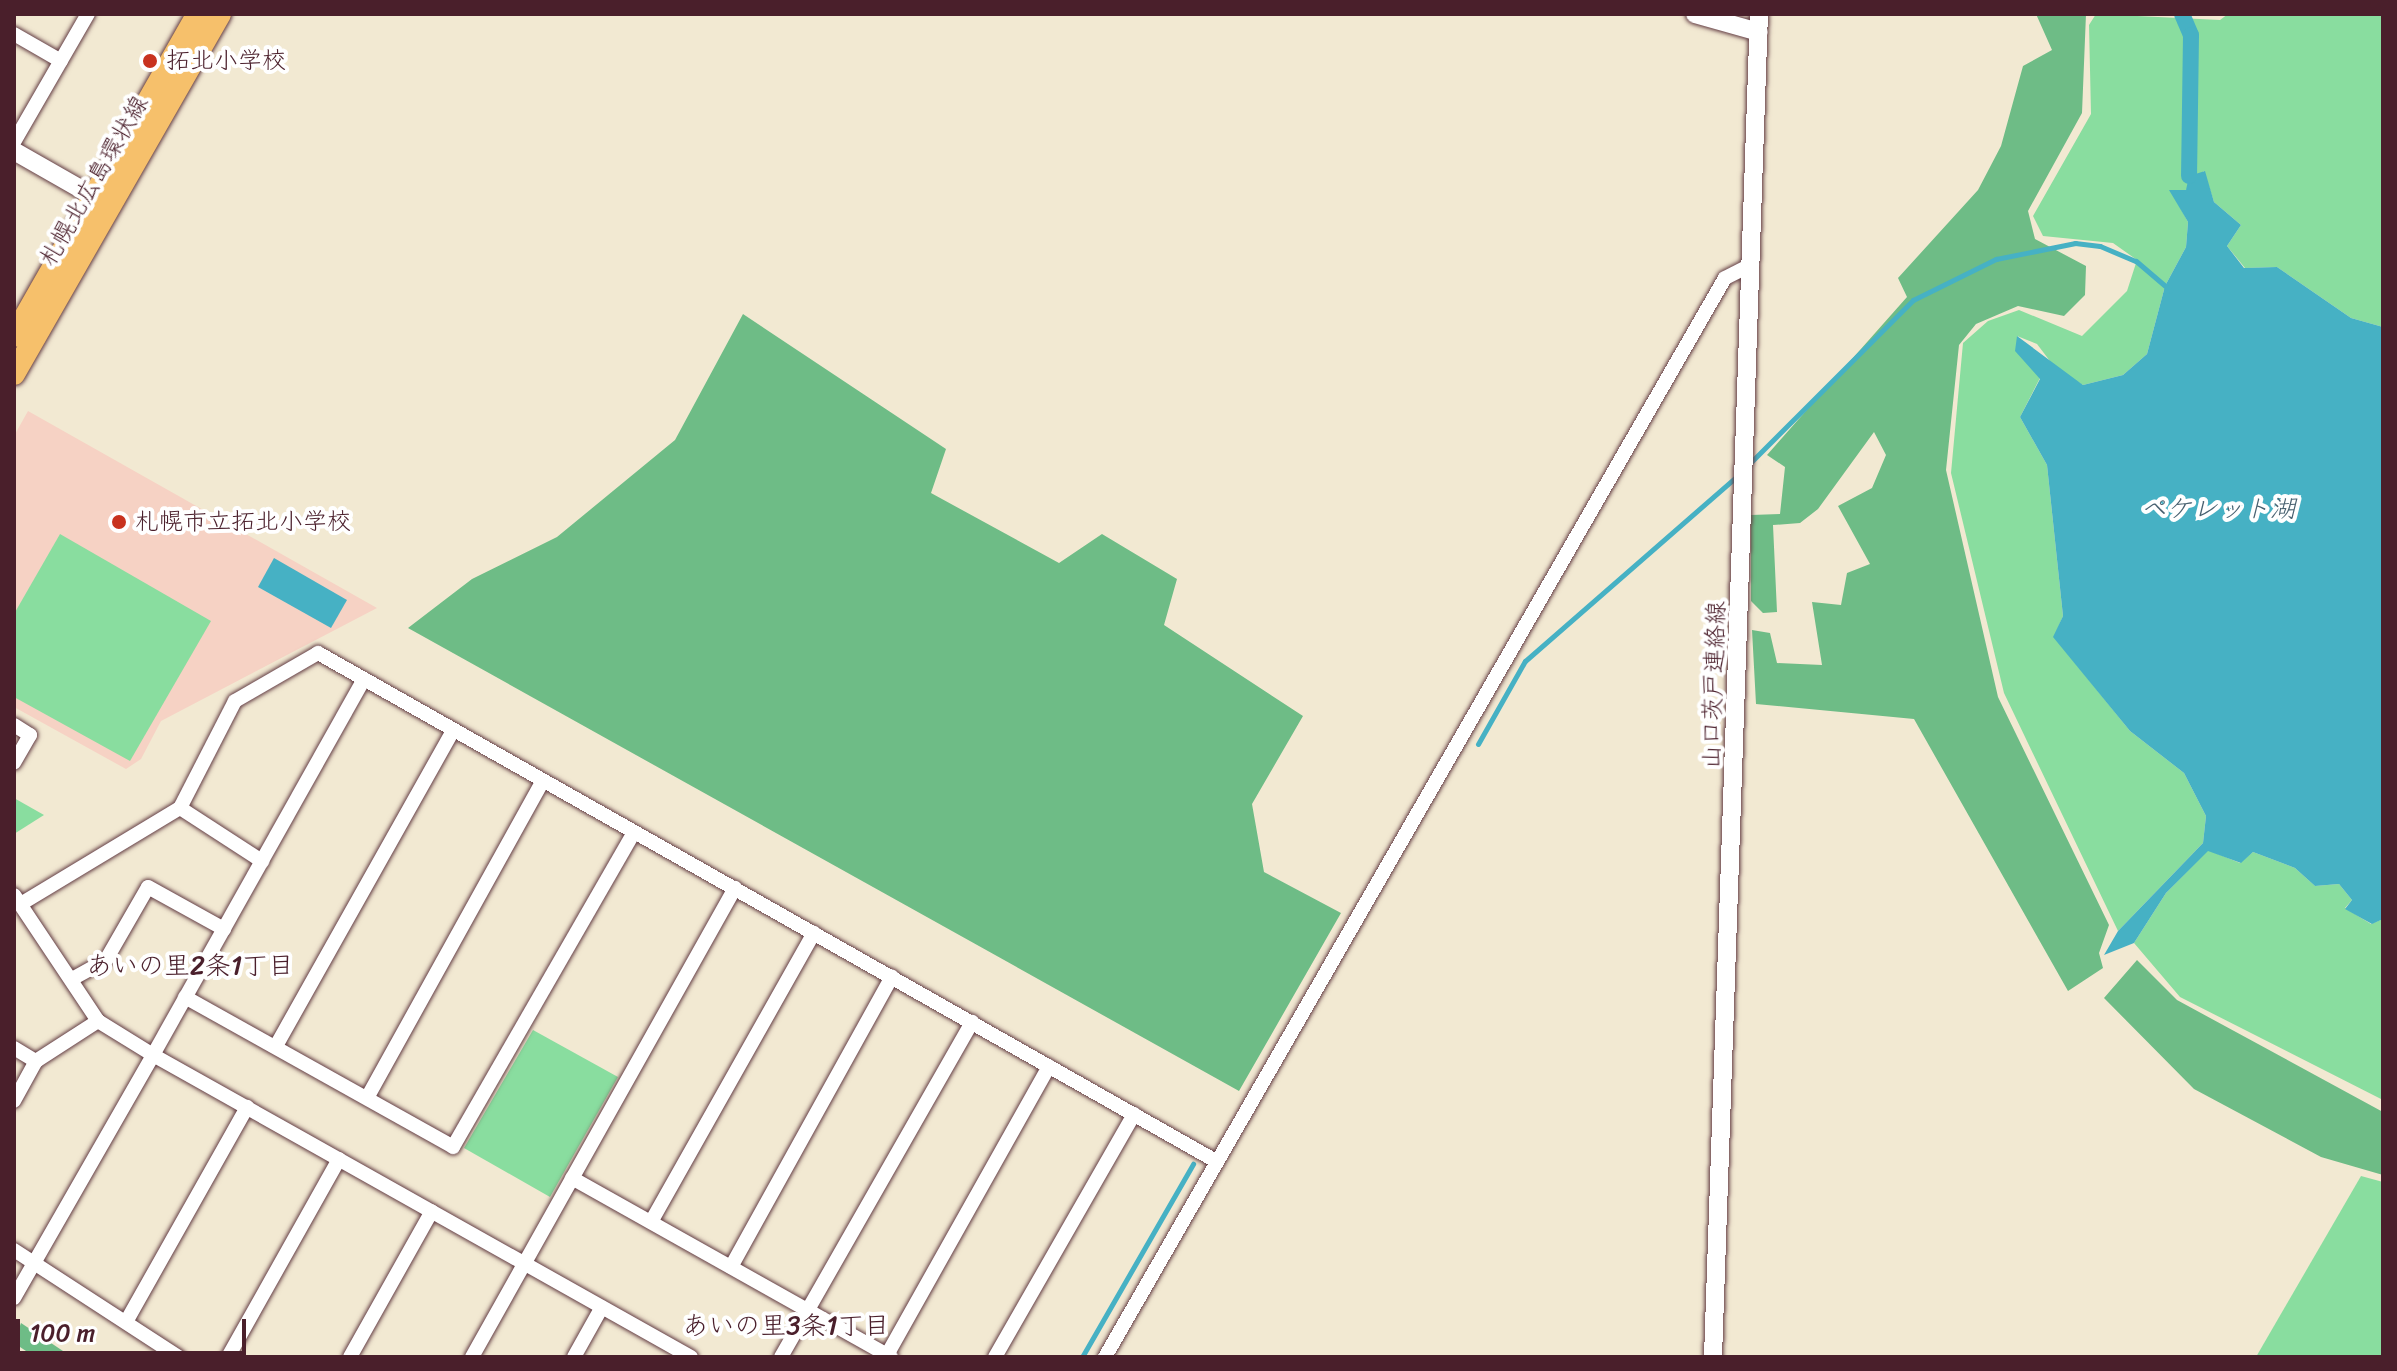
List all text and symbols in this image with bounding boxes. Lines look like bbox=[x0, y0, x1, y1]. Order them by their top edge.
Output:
place label: 拓北小学校 bbox=[166, 47, 286, 75]
marker: 拓北小学校 bbox=[141, 52, 159, 70]
street label: 札幌北広島環状線 bbox=[34, 91, 154, 271]
water label: ペケレット湖 bbox=[2140, 493, 2296, 525]
place label: 札幌市立拓北小学校 bbox=[135, 508, 351, 536]
marker: 札幌市立拓北小学校 bbox=[110, 513, 128, 531]
street label: 山口茨戸連絡線 bbox=[1697, 601, 1731, 769]
district label: あいの里2条1丁目 bbox=[86, 950, 294, 982]
scale bar bbox=[20, 1303, 250, 1353]
district label: あいの里3条1丁目 bbox=[682, 1310, 890, 1342]
text: 100 m bbox=[30, 1312, 95, 1354]

